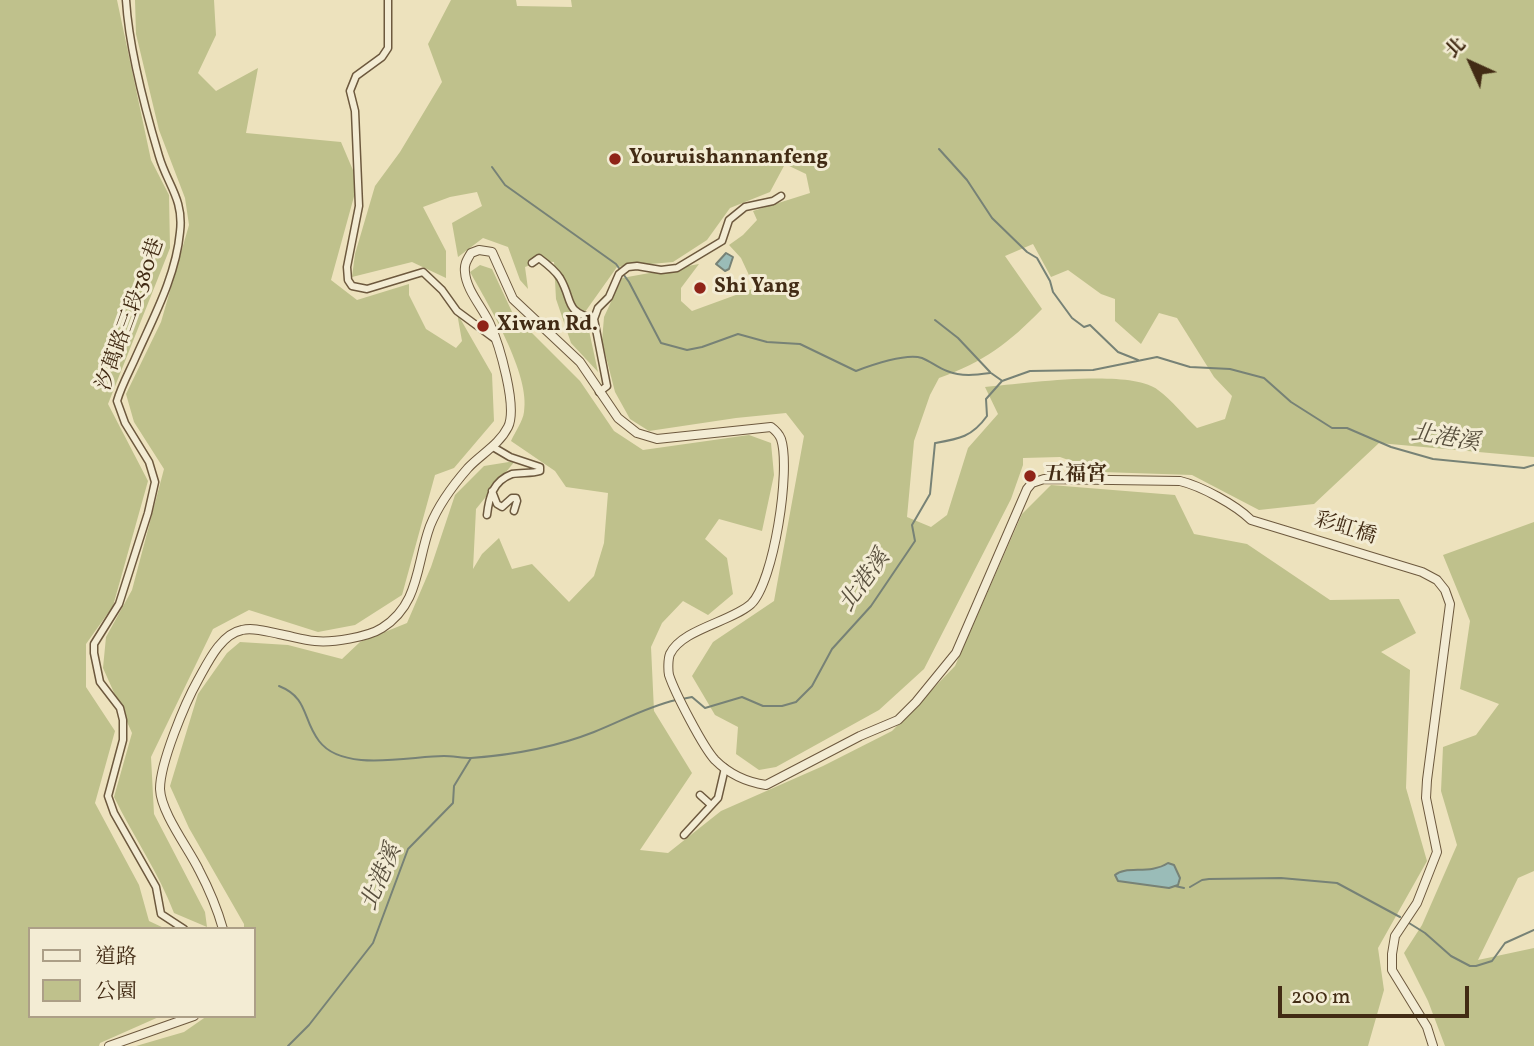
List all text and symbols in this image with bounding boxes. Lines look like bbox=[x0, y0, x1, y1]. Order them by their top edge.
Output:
north arrow bbox=[1436, 28, 1506, 98]
text: 北 bbox=[1440, 32, 1472, 64]
place label: Youruishannanfeng bbox=[629, 146, 828, 172]
marker: Youruishannanfeng bbox=[607, 151, 623, 167]
street label: 汐萬路三段380巷 bbox=[93, 235, 171, 395]
place label: Shi Yang bbox=[714, 275, 800, 301]
marker: Shi Yang bbox=[692, 280, 708, 296]
place label: Xiwan Rd. bbox=[497, 313, 598, 339]
marker: Xiwan Rd. bbox=[475, 318, 491, 334]
water label: 北港溪 bbox=[1409, 421, 1481, 459]
place label: 五福宮 bbox=[1044, 463, 1107, 489]
marker: 五福宮 bbox=[1022, 468, 1038, 484]
street label: 彩虹橋 bbox=[1311, 509, 1379, 551]
water label: 北港溪 bbox=[835, 546, 897, 618]
water label: 北港溪 bbox=[357, 841, 409, 915]
legend bbox=[28, 927, 256, 1018]
text: 道路 bbox=[95, 943, 137, 972]
scale bar bbox=[1282, 972, 1473, 1016]
text: 公園 bbox=[95, 978, 137, 1007]
text: 200 m bbox=[1291, 983, 1351, 1012]

